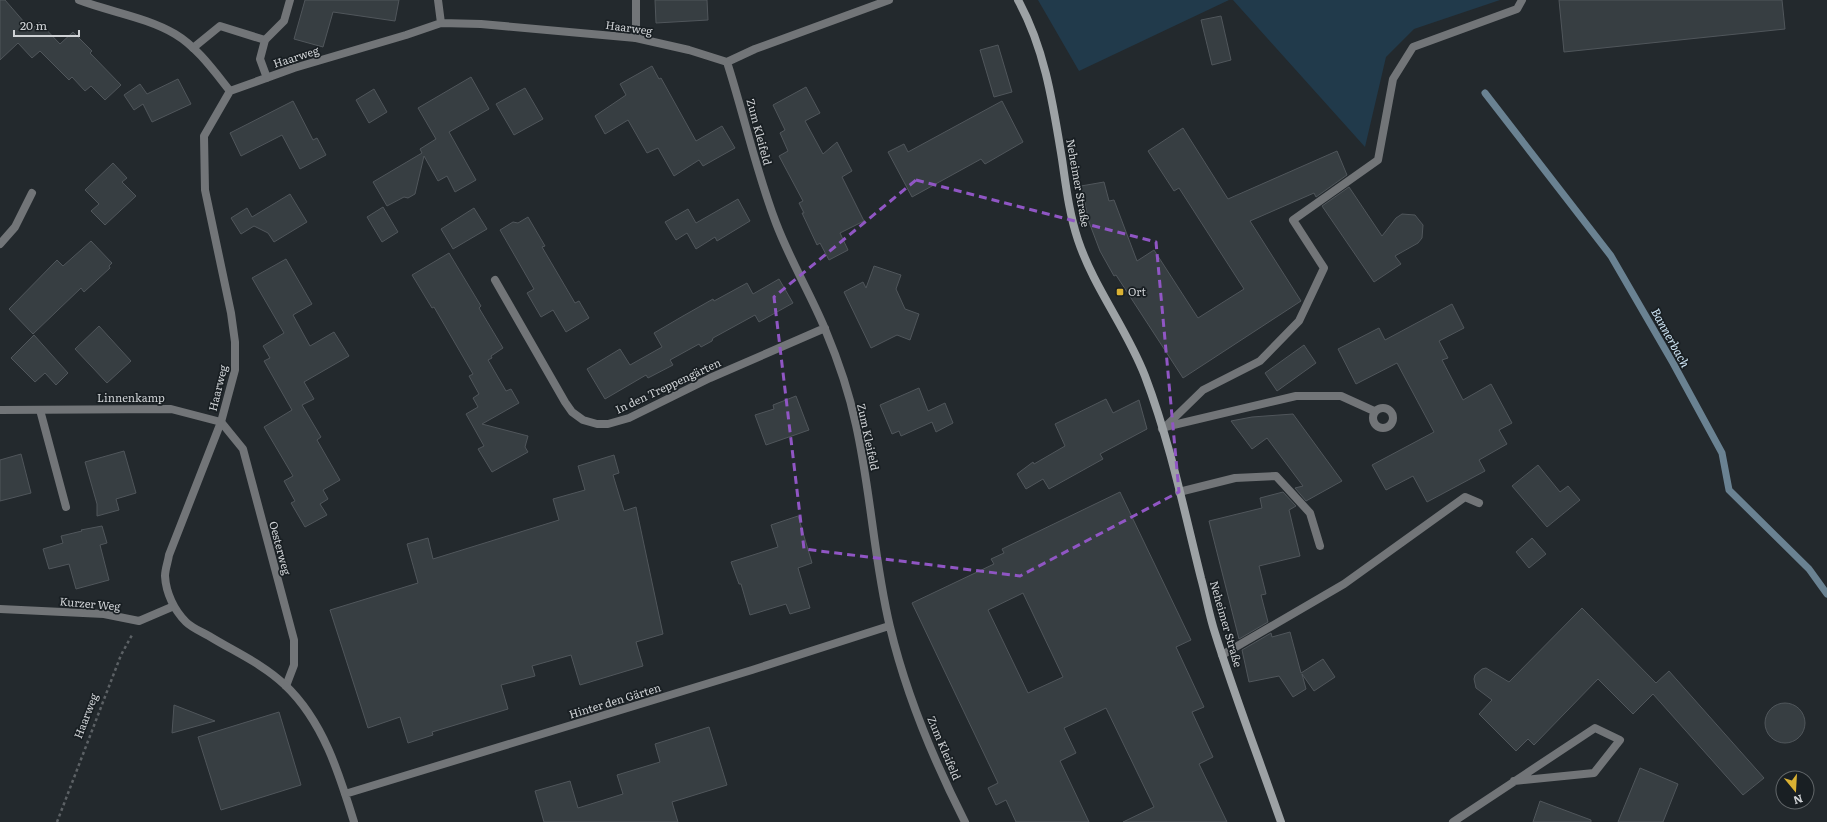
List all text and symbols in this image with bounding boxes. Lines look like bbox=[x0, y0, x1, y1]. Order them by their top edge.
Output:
scale bar bbox=[14, 12, 79, 38]
text: 20 m bbox=[20, 16, 47, 34]
street label: Haarweg bbox=[605, 16, 655, 38]
street label: Haarweg bbox=[271, 41, 321, 71]
street label: Zum Kleifeld bbox=[743, 97, 777, 167]
street label: Neheimer Straße bbox=[1063, 137, 1095, 228]
place label: Ort bbox=[1128, 283, 1147, 299]
marker: Ort bbox=[1115, 287, 1125, 297]
water label: Bannerbach bbox=[1647, 305, 1695, 371]
street label: In den Treppengärten bbox=[612, 354, 723, 417]
street label: Haarweg bbox=[204, 362, 231, 413]
street label: Linnenkamp bbox=[97, 389, 165, 405]
street label: Zum Kleifeld bbox=[854, 402, 884, 472]
street label: Oesterweg bbox=[266, 519, 296, 577]
street label: Neheimer Straße bbox=[1207, 579, 1247, 669]
street label: Kurzer Weg bbox=[59, 592, 122, 614]
street label: Hinter den Gärten bbox=[567, 678, 663, 722]
street label: Haarweg bbox=[69, 690, 101, 741]
street label: Zum Kleifeld bbox=[924, 713, 966, 782]
north arrow bbox=[1775, 770, 1815, 810]
text: N bbox=[1792, 791, 1805, 809]

